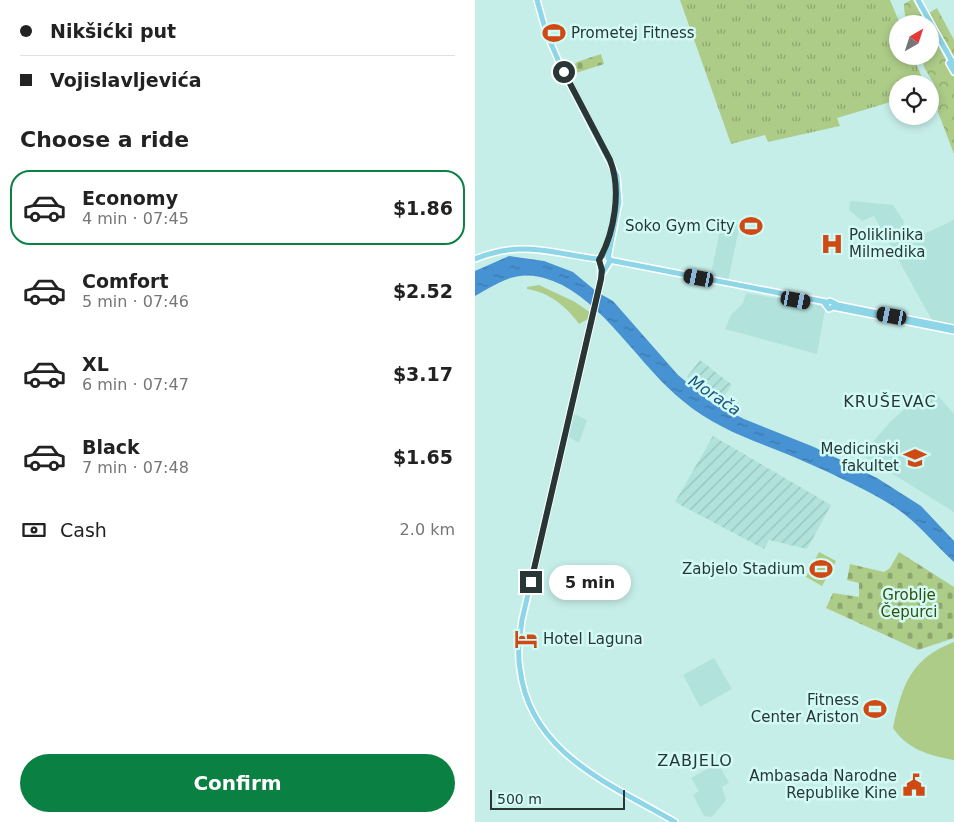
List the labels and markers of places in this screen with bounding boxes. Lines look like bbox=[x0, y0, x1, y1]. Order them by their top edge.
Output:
sports icon: Prometej Fitness bbox=[541, 20, 567, 46]
place label: Prometej Fitness bbox=[571, 24, 695, 42]
sports icon: Soko Gym City bbox=[738, 213, 764, 239]
place label: Soko Gym City bbox=[625, 217, 735, 235]
place label: Poliklinika Milmedika bbox=[849, 226, 925, 261]
hospital icon: Poliklinika Milmedika bbox=[819, 231, 845, 257]
place label: Medicinski fakultet bbox=[821, 440, 899, 475]
school or university icon: Medicinski fakultet bbox=[902, 445, 928, 471]
sports icon: Zabjelo Stadium bbox=[808, 556, 834, 582]
place label: Zabjelo Stadium bbox=[682, 560, 805, 578]
hotel icon: Hotel Laguna bbox=[513, 626, 539, 652]
place label: Hotel Laguna bbox=[543, 630, 643, 648]
place label: Fitness Center Ariston bbox=[751, 691, 859, 726]
sports icon: Fitness Center Ariston bbox=[862, 696, 888, 722]
place label: Ambasada Narodne Republike Kine bbox=[749, 767, 897, 802]
public building icon: Ambasada Narodne Republike Kine bbox=[901, 772, 927, 798]

